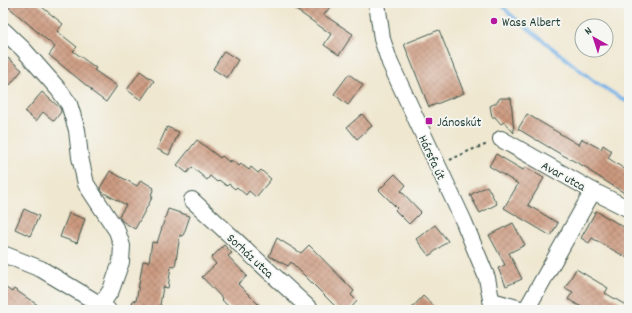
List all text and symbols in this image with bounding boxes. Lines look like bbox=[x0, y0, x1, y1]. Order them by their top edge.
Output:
place label: Wass Albert bbox=[502, 14, 561, 33]
marker: Wass Albert bbox=[489, 16, 499, 26]
north arrow bbox=[574, 18, 614, 58]
text: N bbox=[582, 24, 597, 40]
place label: Jánoskút bbox=[437, 114, 481, 133]
marker: Jánoskút bbox=[424, 116, 434, 126]
street label: Hársfa út bbox=[412, 133, 449, 184]
street label: Avar utca bbox=[537, 157, 589, 198]
street label: Sorház utca bbox=[221, 230, 278, 284]

